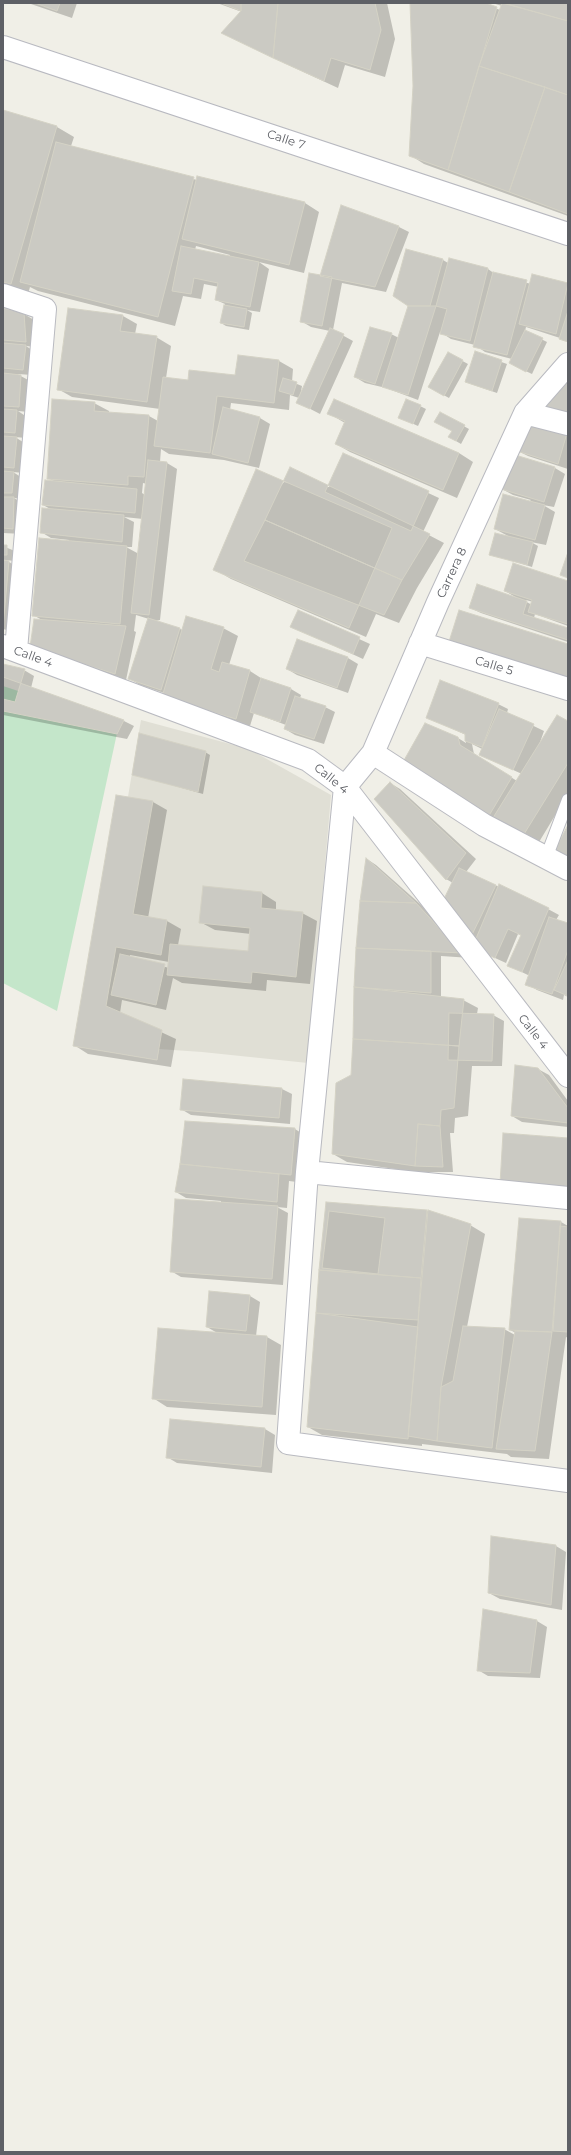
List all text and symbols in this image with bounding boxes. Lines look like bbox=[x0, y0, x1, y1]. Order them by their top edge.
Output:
street label: Calle 7 bbox=[265, 127, 307, 153]
street label: Carrera 8 bbox=[434, 545, 470, 601]
street label: Calle 4 bbox=[12, 643, 54, 671]
street label: Calle 5 bbox=[473, 653, 515, 679]
street label: Calle 4 bbox=[311, 761, 351, 797]
street label: Calle 4 bbox=[515, 1012, 551, 1052]

